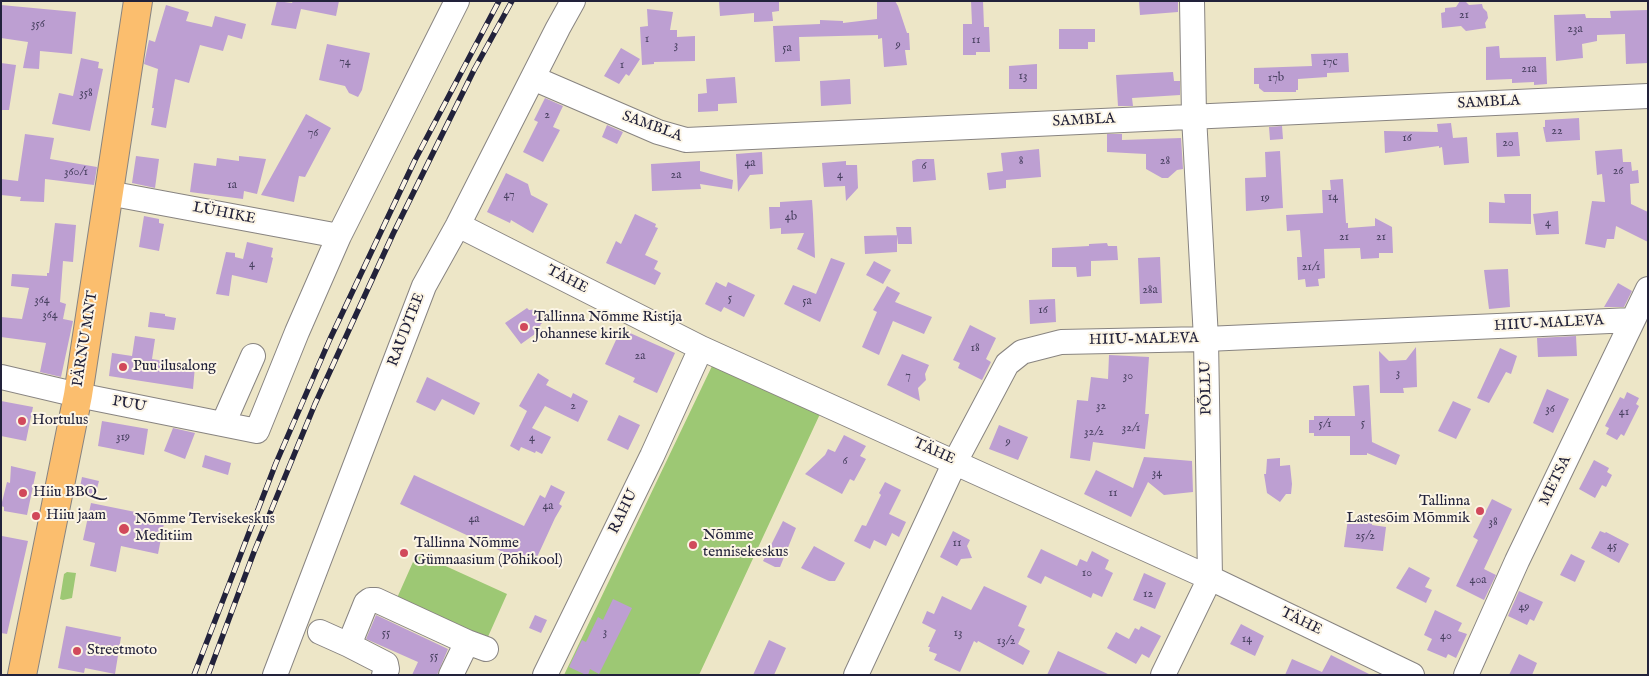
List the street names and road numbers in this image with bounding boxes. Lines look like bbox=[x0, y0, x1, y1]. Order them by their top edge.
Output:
street label: SAMBLA bbox=[1457, 92, 1521, 114]
street label: SAMBLA bbox=[619, 108, 685, 146]
street label: SAMBLA bbox=[1052, 110, 1116, 132]
street label: LÜHIKE bbox=[191, 199, 257, 229]
street label: TÄHE bbox=[543, 262, 591, 298]
street label: PÄRNU MNT bbox=[70, 290, 102, 388]
street label: RAUDTEE bbox=[385, 291, 429, 369]
street label: HIIU-MALEVA bbox=[1494, 312, 1604, 336]
street label: HIIU-MALEVA bbox=[1089, 330, 1199, 350]
street label: PÕLLU bbox=[1198, 361, 1216, 415]
street label: PUU bbox=[111, 393, 147, 417]
street label: TÄHE bbox=[910, 435, 958, 469]
street label: METSA bbox=[1536, 453, 1576, 509]
street label: RAHU bbox=[606, 487, 642, 537]
street label: TÄHE bbox=[1277, 604, 1325, 640]

